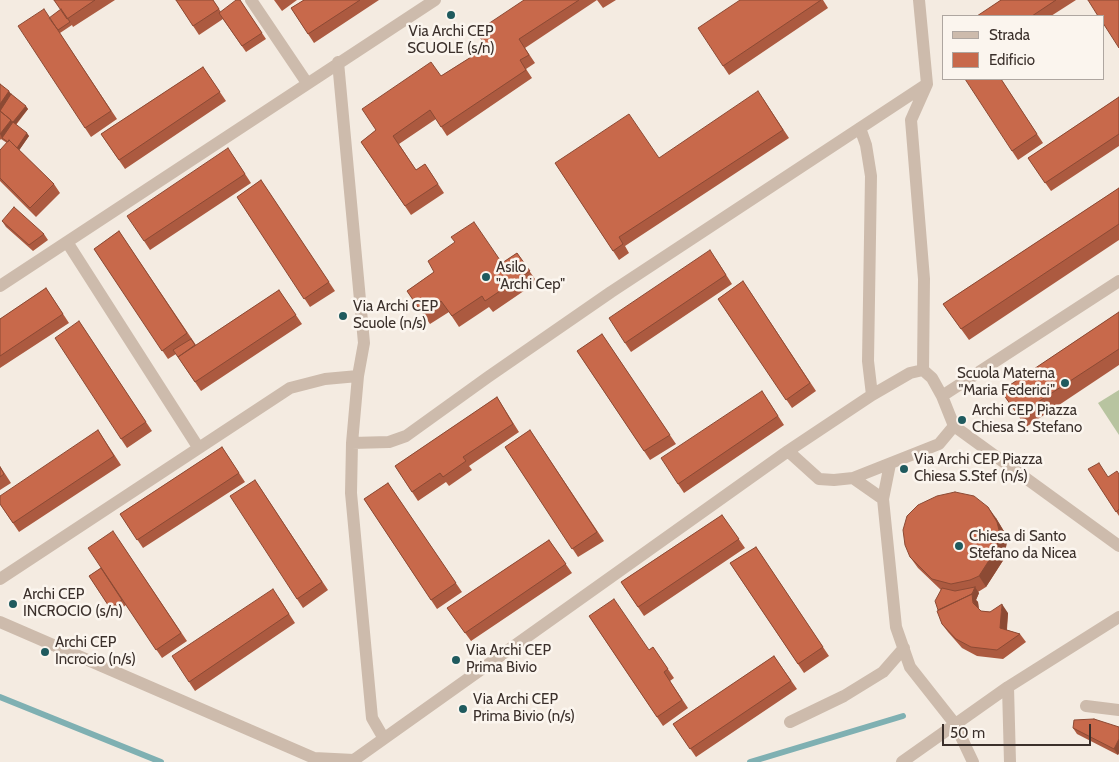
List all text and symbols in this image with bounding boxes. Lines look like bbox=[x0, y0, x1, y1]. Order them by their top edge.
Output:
marker: Via Archi CEP SCUOLE (s/n) bbox=[445, 9, 457, 21]
legend bbox=[942, 15, 1104, 80]
place label: Via Archi CEP SCUOLE (s/n) bbox=[407, 23, 495, 58]
text: Strada bbox=[989, 26, 1030, 44]
text: Edificio bbox=[989, 51, 1035, 69]
place label: Asilo "Archi Cep" bbox=[496, 259, 565, 294]
marker: Asilo "Archi Cep" bbox=[480, 271, 492, 283]
place label: Via Archi CEP Scuole (n/s) bbox=[353, 298, 438, 333]
marker: Via Archi CEP Scuole (n/s) bbox=[337, 310, 349, 322]
place label: Scuola Materna "Maria Federici" bbox=[957, 365, 1055, 400]
marker: Scuola Materna "Maria Federici" bbox=[1059, 377, 1071, 389]
place label: Archi CEP Piazza Chiesa S. Stefano bbox=[972, 402, 1082, 437]
marker: Archi CEP Piazza Chiesa S. Stefano bbox=[956, 414, 968, 426]
place label: Via Archi CEP Piazza Chiesa S.Stef (n/s) bbox=[914, 451, 1043, 486]
marker: Via Archi CEP Piazza Chiesa S.Stef (n/s) bbox=[898, 463, 910, 475]
place label: Chiesa di Santo Stefano da Nicea bbox=[969, 528, 1076, 563]
marker: Chiesa di Santo Stefano da Nicea bbox=[953, 540, 965, 552]
place label: Archi CEP INCROCIO (s/n) bbox=[23, 586, 123, 621]
marker: Archi CEP INCROCIO (s/n) bbox=[7, 598, 19, 610]
place label: Archi CEP Incrocio (n/s) bbox=[55, 634, 136, 669]
place label: Via Archi CEP Prima Bivio bbox=[466, 642, 551, 677]
marker: Archi CEP Incrocio (n/s) bbox=[39, 646, 51, 658]
marker: Via Archi CEP Prima Bivio bbox=[450, 654, 462, 666]
place label: Via Archi CEP Prima Bivio (n/s) bbox=[473, 691, 575, 726]
marker: Via Archi CEP Prima Bivio (n/s) bbox=[457, 703, 469, 715]
scale bar bbox=[944, 714, 1093, 746]
text: 50 m bbox=[950, 724, 985, 742]

